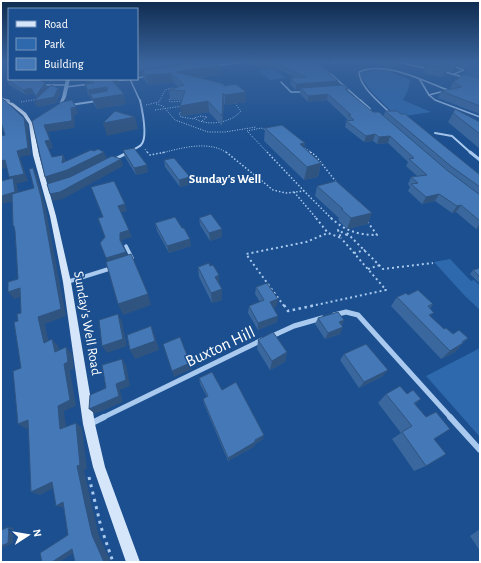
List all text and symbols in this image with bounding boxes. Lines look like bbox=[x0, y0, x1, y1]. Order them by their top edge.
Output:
legend bbox=[8, 8, 138, 80]
text: Road bbox=[44, 18, 68, 30]
text: Park bbox=[44, 38, 65, 50]
text: Building bbox=[44, 58, 84, 70]
district label: Sunday's Well bbox=[189, 173, 261, 186]
street label: Sunday's Well Road bbox=[71, 270, 103, 376]
street label: Buxton Hill bbox=[183, 323, 257, 370]
north arrow bbox=[8, 515, 48, 555]
text: N bbox=[31, 528, 43, 538]

